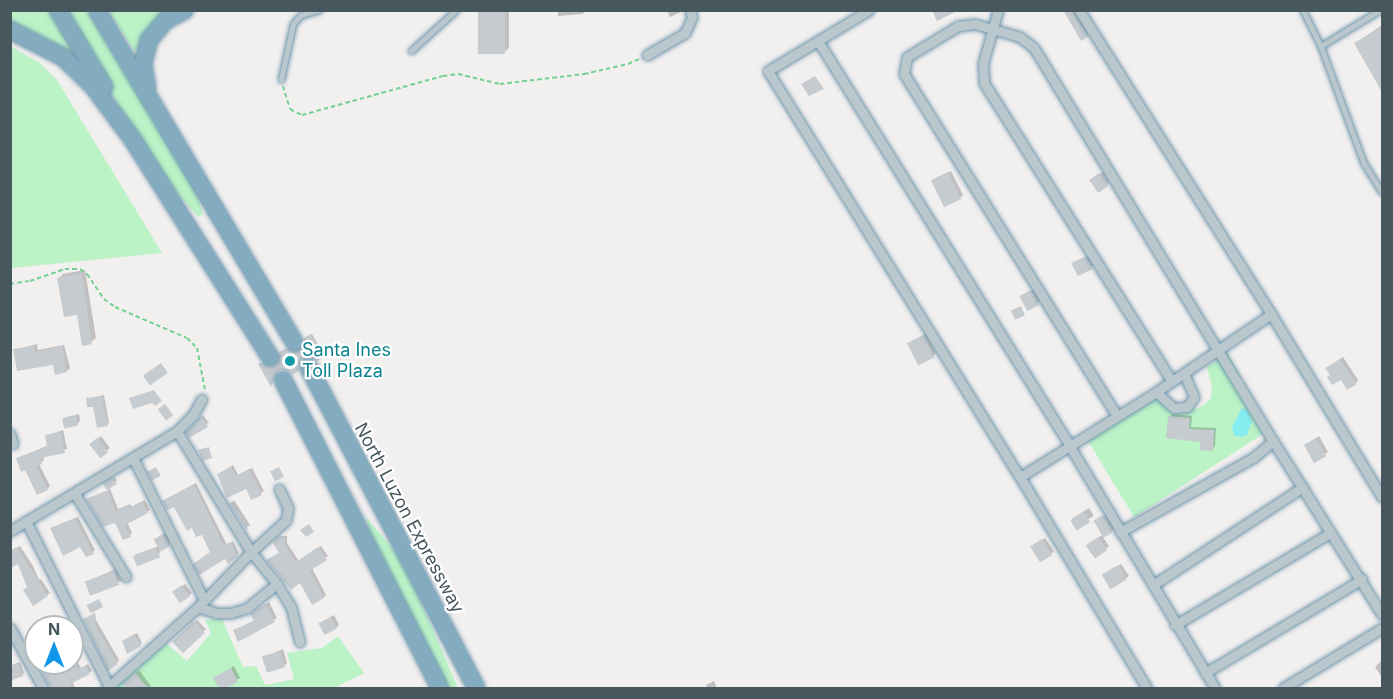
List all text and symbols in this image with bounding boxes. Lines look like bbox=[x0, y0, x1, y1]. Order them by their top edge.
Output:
place label: Santa Ines Toll Plaza bbox=[302, 340, 391, 382]
marker: Santa Ines Toll Plaza bbox=[283, 354, 297, 368]
street label: North Luzon Expressway bbox=[350, 419, 468, 617]
north arrow bbox=[24, 615, 84, 675]
text: N bbox=[48, 619, 60, 639]

